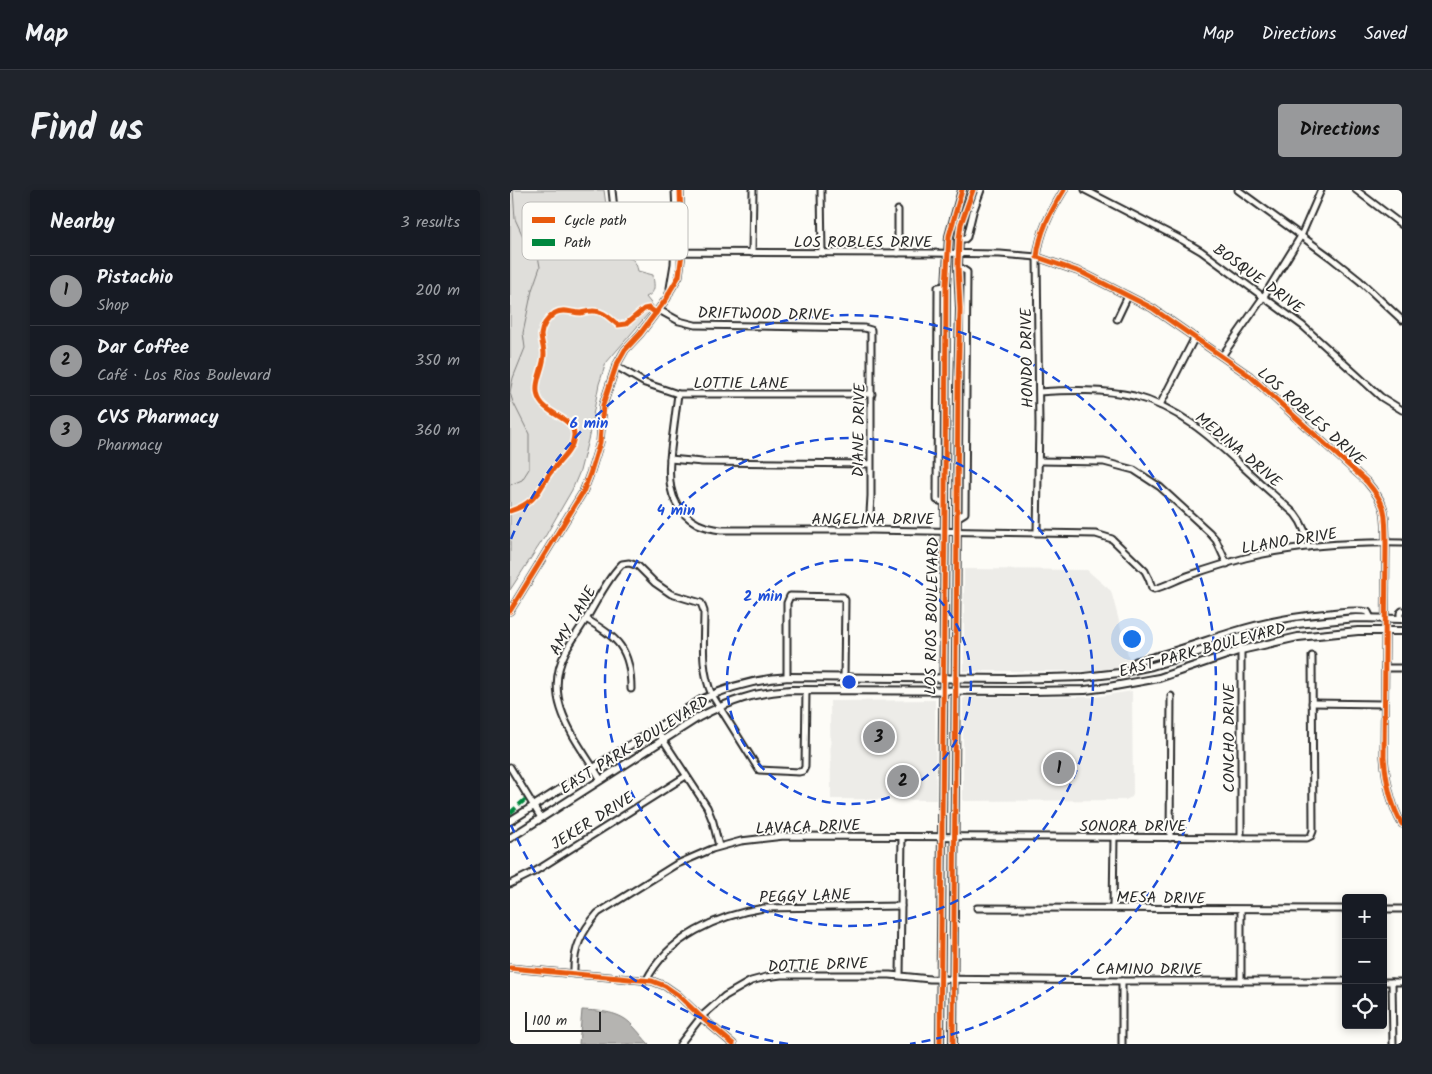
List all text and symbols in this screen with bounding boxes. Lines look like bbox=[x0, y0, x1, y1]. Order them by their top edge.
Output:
text: Map bbox=[25, 15, 68, 54]
text: Map bbox=[1202, 20, 1234, 49]
text: Directions bbox=[1262, 20, 1336, 49]
text: Saved bbox=[1364, 20, 1407, 49]
text: Find us bbox=[30, 102, 143, 158]
button: Directions bbox=[1278, 104, 1402, 157]
legend bbox=[522, 202, 688, 260]
text: Nearby bbox=[50, 206, 115, 239]
text: 3 results bbox=[401, 210, 460, 235]
text: Cycle path bbox=[564, 210, 627, 232]
street label: LOS ROBLES DRIVE bbox=[794, 230, 933, 255]
text: Path bbox=[564, 232, 591, 254]
street label: BOSQUE DRIVE bbox=[1208, 238, 1309, 321]
text: Pistachio bbox=[97, 263, 173, 293]
text: 1 bbox=[64, 278, 68, 303]
text: 200 m bbox=[416, 278, 460, 303]
text: Shop bbox=[97, 293, 129, 318]
street label: DRIFTWOOD DRIVE bbox=[697, 301, 831, 328]
street label: HONDO DRIVE bbox=[1014, 307, 1041, 408]
text: Dar Coffee bbox=[97, 333, 189, 363]
text: 2 bbox=[61, 348, 71, 373]
text: 350 m bbox=[415, 348, 460, 373]
street label: LOS ROBLES DRIVE bbox=[1251, 362, 1371, 473]
text: Café · Los Rios Boulevard bbox=[97, 363, 270, 388]
street label: LOTTIE LANE bbox=[693, 371, 789, 396]
street label: DIANE DRIVE bbox=[846, 382, 873, 477]
text: CVS Pharmacy bbox=[97, 403, 219, 433]
street label: MEDINA DRIVE bbox=[1189, 406, 1287, 494]
text: 6 min bbox=[570, 412, 608, 436]
text: 3 bbox=[62, 418, 70, 443]
text: 360 m bbox=[415, 418, 460, 443]
text: Pharmacy bbox=[97, 433, 162, 458]
text: 4 min bbox=[657, 499, 695, 523]
street label: ANGELINA DRIVE bbox=[812, 507, 935, 532]
street label: LLANO DRIVE bbox=[1239, 521, 1340, 561]
street label: LOS RIOS BOULEVARD bbox=[919, 537, 946, 695]
street label: AMY LANE bbox=[543, 581, 604, 660]
text: 2 min bbox=[743, 585, 783, 609]
street label: EAST PARK BOULEVARD bbox=[1116, 616, 1289, 685]
your location bbox=[1119, 626, 1145, 652]
centre of rings bbox=[840, 673, 858, 691]
street label: CONCHO DRIVE bbox=[1217, 683, 1242, 793]
street label: EAST PARK BOULEVARD bbox=[555, 689, 714, 801]
pin: 3 bbox=[863, 718, 895, 756]
pin: 1 bbox=[1043, 749, 1075, 787]
pin: 2 bbox=[887, 762, 919, 800]
street label: JEKER DRIVE bbox=[546, 785, 640, 857]
street label: LAVACA DRIVE bbox=[755, 813, 862, 842]
street label: SONORA DRIVE bbox=[1080, 814, 1187, 839]
street label: PEGGY LANE bbox=[759, 882, 852, 911]
street label: MESA DRIVE bbox=[1116, 885, 1206, 912]
map controls bbox=[1342, 894, 1387, 1029]
button: + bbox=[1342, 894, 1387, 939]
button: − bbox=[1342, 939, 1387, 984]
street label: DOTTIE DRIVE bbox=[767, 951, 869, 980]
street label: CAMINO DRIVE bbox=[1096, 957, 1203, 982]
button: locate bbox=[1342, 984, 1387, 1029]
scale bar bbox=[525, 1009, 601, 1032]
text: 100 m bbox=[532, 1010, 567, 1032]

